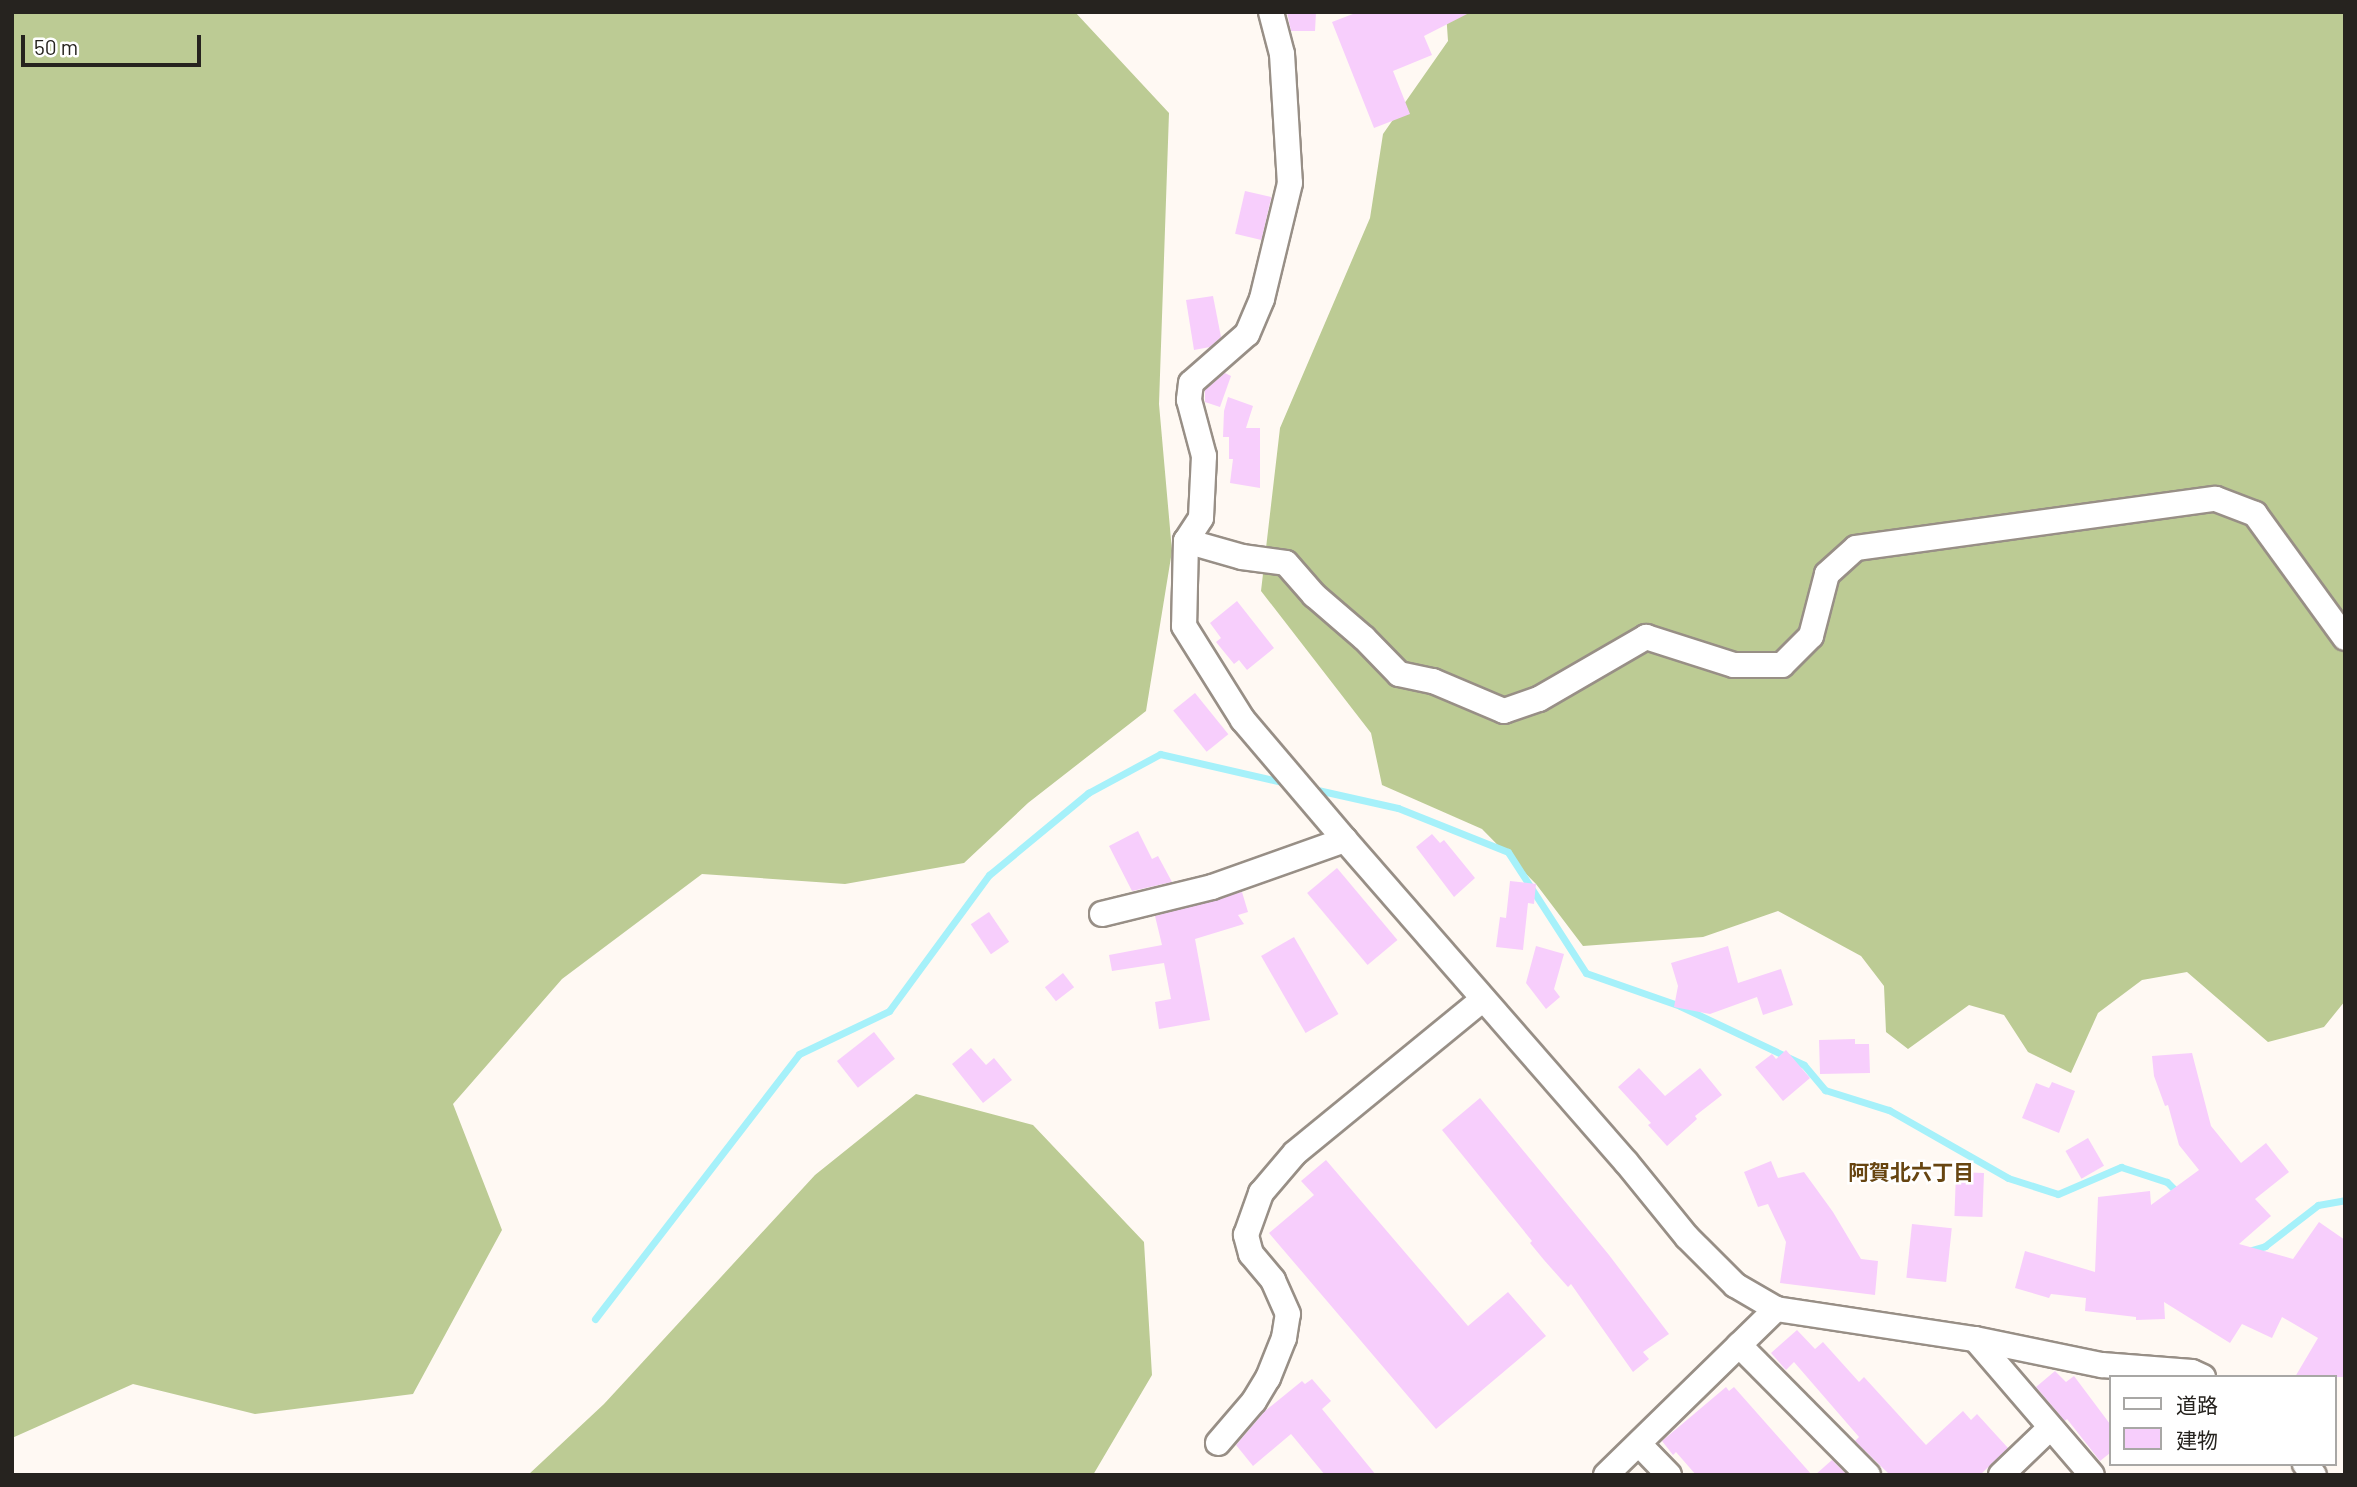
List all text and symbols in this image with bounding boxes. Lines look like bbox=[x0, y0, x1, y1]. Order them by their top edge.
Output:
scale bar bbox=[24, 21, 205, 65]
text: 50 m bbox=[34, 34, 78, 59]
district label: 阿賀北六丁目 bbox=[1848, 1159, 1974, 1185]
legend bbox=[2108, 1375, 2336, 1466]
text: 道路 bbox=[2176, 1392, 2218, 1417]
text: 建物 bbox=[2176, 1427, 2218, 1452]

